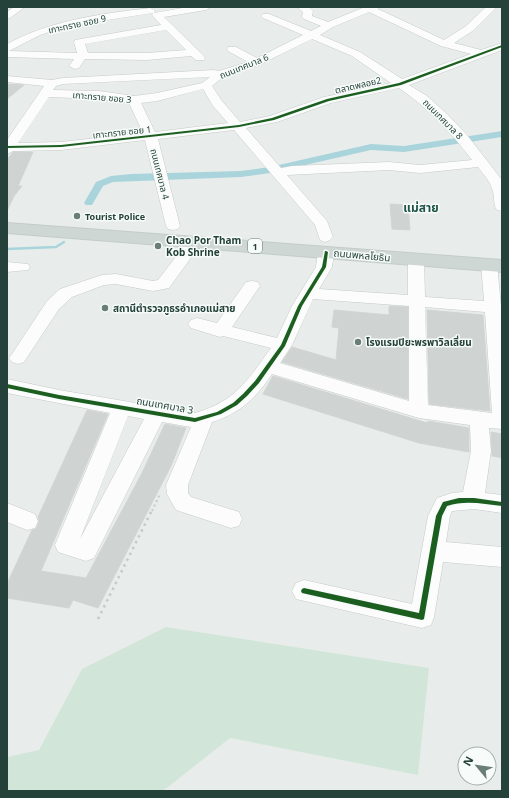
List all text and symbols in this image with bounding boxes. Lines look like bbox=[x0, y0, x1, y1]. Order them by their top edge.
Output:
street label: เกาะทราย ซอย 9 bbox=[47, 12, 107, 36]
street label: ถนนเทศบาล 6 bbox=[217, 50, 271, 82]
street label: ตลาดพลอย2 bbox=[334, 73, 382, 97]
street label: เกาะทราย ซอย 3 bbox=[72, 88, 132, 106]
street label: ถนนเทศบาล 8 bbox=[420, 96, 466, 142]
street label: เกาะทราย ซอย 1 bbox=[92, 122, 152, 142]
street label: ถนนเทศบาล 4 bbox=[147, 147, 173, 201]
district label: แม่สาย bbox=[403, 199, 439, 216]
place label: Tourist Police bbox=[85, 210, 145, 223]
marker: Tourist Police bbox=[72, 211, 82, 221]
place label: Chao Por Tham Kob Shrine bbox=[166, 233, 242, 259]
road number: 1 bbox=[248, 239, 262, 253]
marker: Chao Por Tham Kob Shrine bbox=[153, 241, 163, 251]
street label: ถนนพหลโยธิน bbox=[333, 246, 391, 264]
place label: สถานีตำรวจภูธรอำเภอแม่สาย bbox=[113, 301, 235, 315]
marker: สถานีตำรวจภูธรอำเภอแม่สาย bbox=[100, 303, 110, 313]
place label: โรงแรมปิยะพรพาวิลเลี่ยน bbox=[366, 335, 472, 349]
marker: โรงแรมปิยะพรพาวิลเลี่ยน bbox=[353, 337, 363, 347]
street label: ถนนเทศบาล 3 bbox=[135, 393, 195, 417]
north arrow bbox=[457, 746, 497, 786]
text: N bbox=[459, 753, 477, 768]

